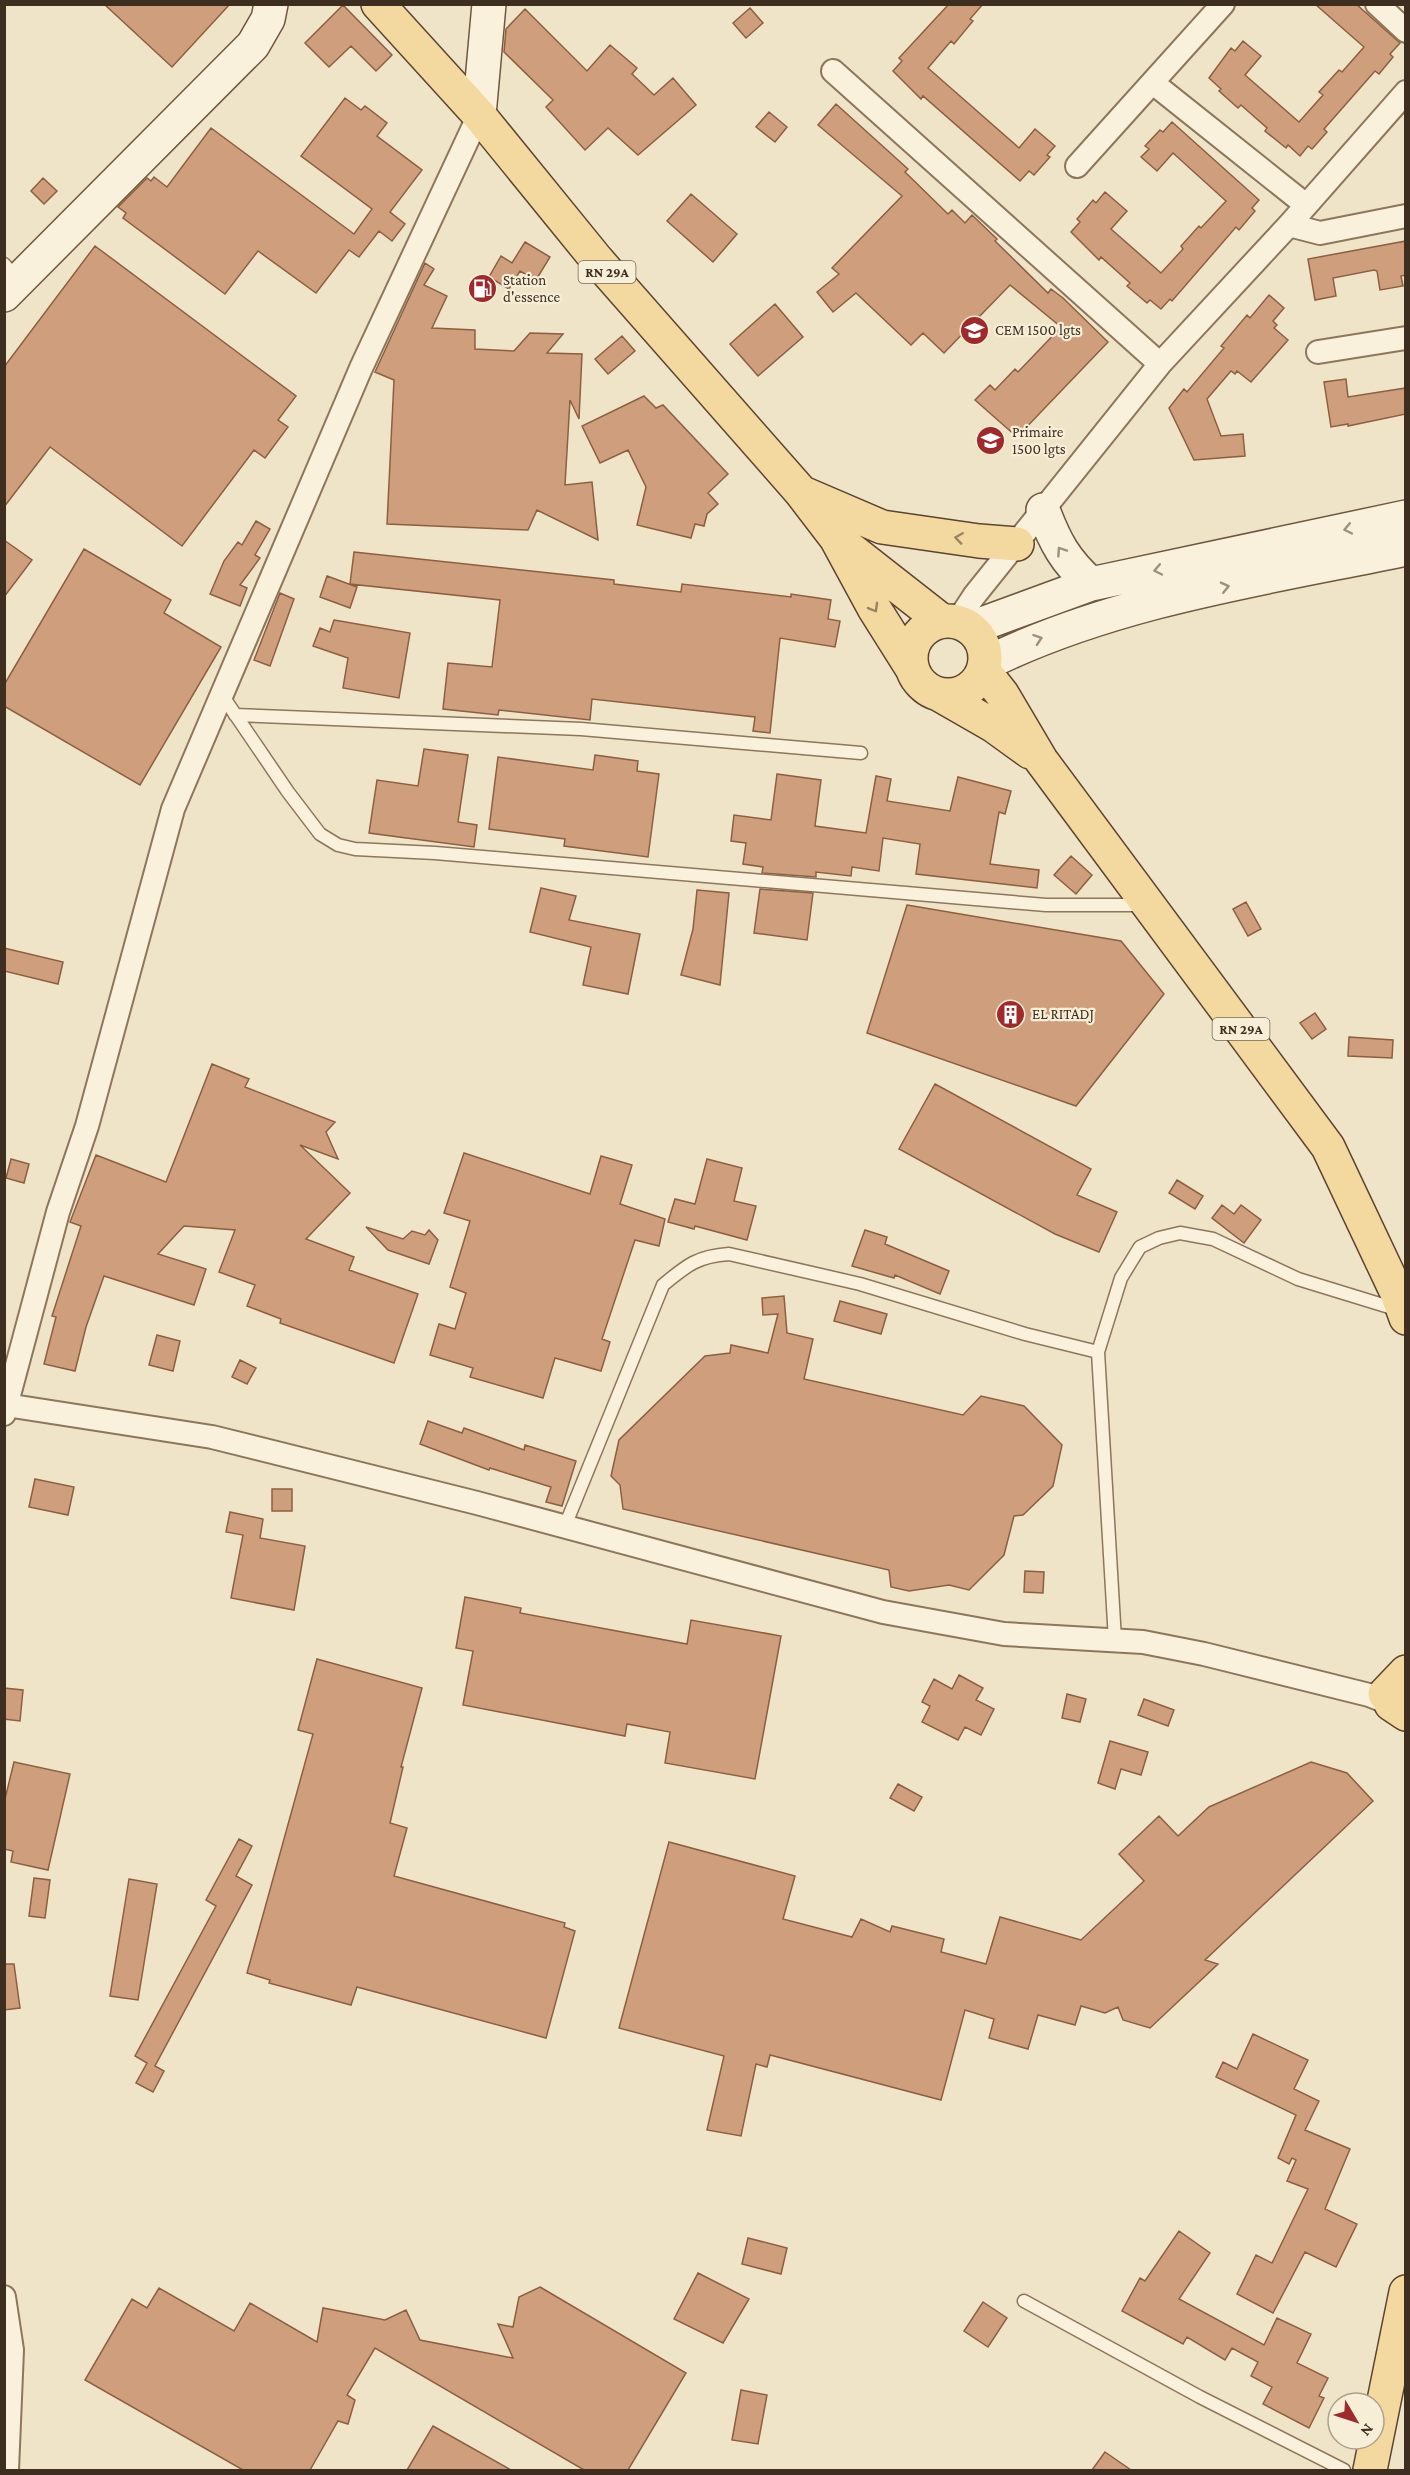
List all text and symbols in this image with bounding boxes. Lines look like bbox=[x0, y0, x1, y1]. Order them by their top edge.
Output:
road number: RN 29A bbox=[578, 261, 636, 283]
place label: Station d'essence bbox=[503, 272, 560, 305]
fuel station icon: Station d'essence bbox=[466, 273, 498, 305]
school or university icon: CEM 1500 lgts bbox=[958, 314, 990, 346]
place label: CEM 1500 lgts bbox=[995, 322, 1081, 339]
place label: Primaire 1500 lgts bbox=[1012, 424, 1066, 458]
school or university icon: Primaire 1500 lgts bbox=[975, 425, 1007, 457]
one-way arrow bbox=[1344, 522, 1354, 535]
one-way arrow bbox=[954, 533, 964, 545]
one-way arrow bbox=[1057, 546, 1068, 557]
one-way arrow bbox=[1153, 563, 1163, 576]
one-way arrow bbox=[1220, 582, 1230, 595]
one-way arrow bbox=[867, 602, 878, 612]
one-way arrow bbox=[1032, 634, 1043, 647]
building icon: EL RITADJ bbox=[995, 998, 1027, 1030]
place label: EL RITADJ bbox=[1032, 1006, 1094, 1023]
road number: RN 29A bbox=[1212, 1018, 1270, 1040]
north arrow bbox=[1326, 2391, 1386, 2451]
text: N bbox=[1357, 2421, 1377, 2440]

